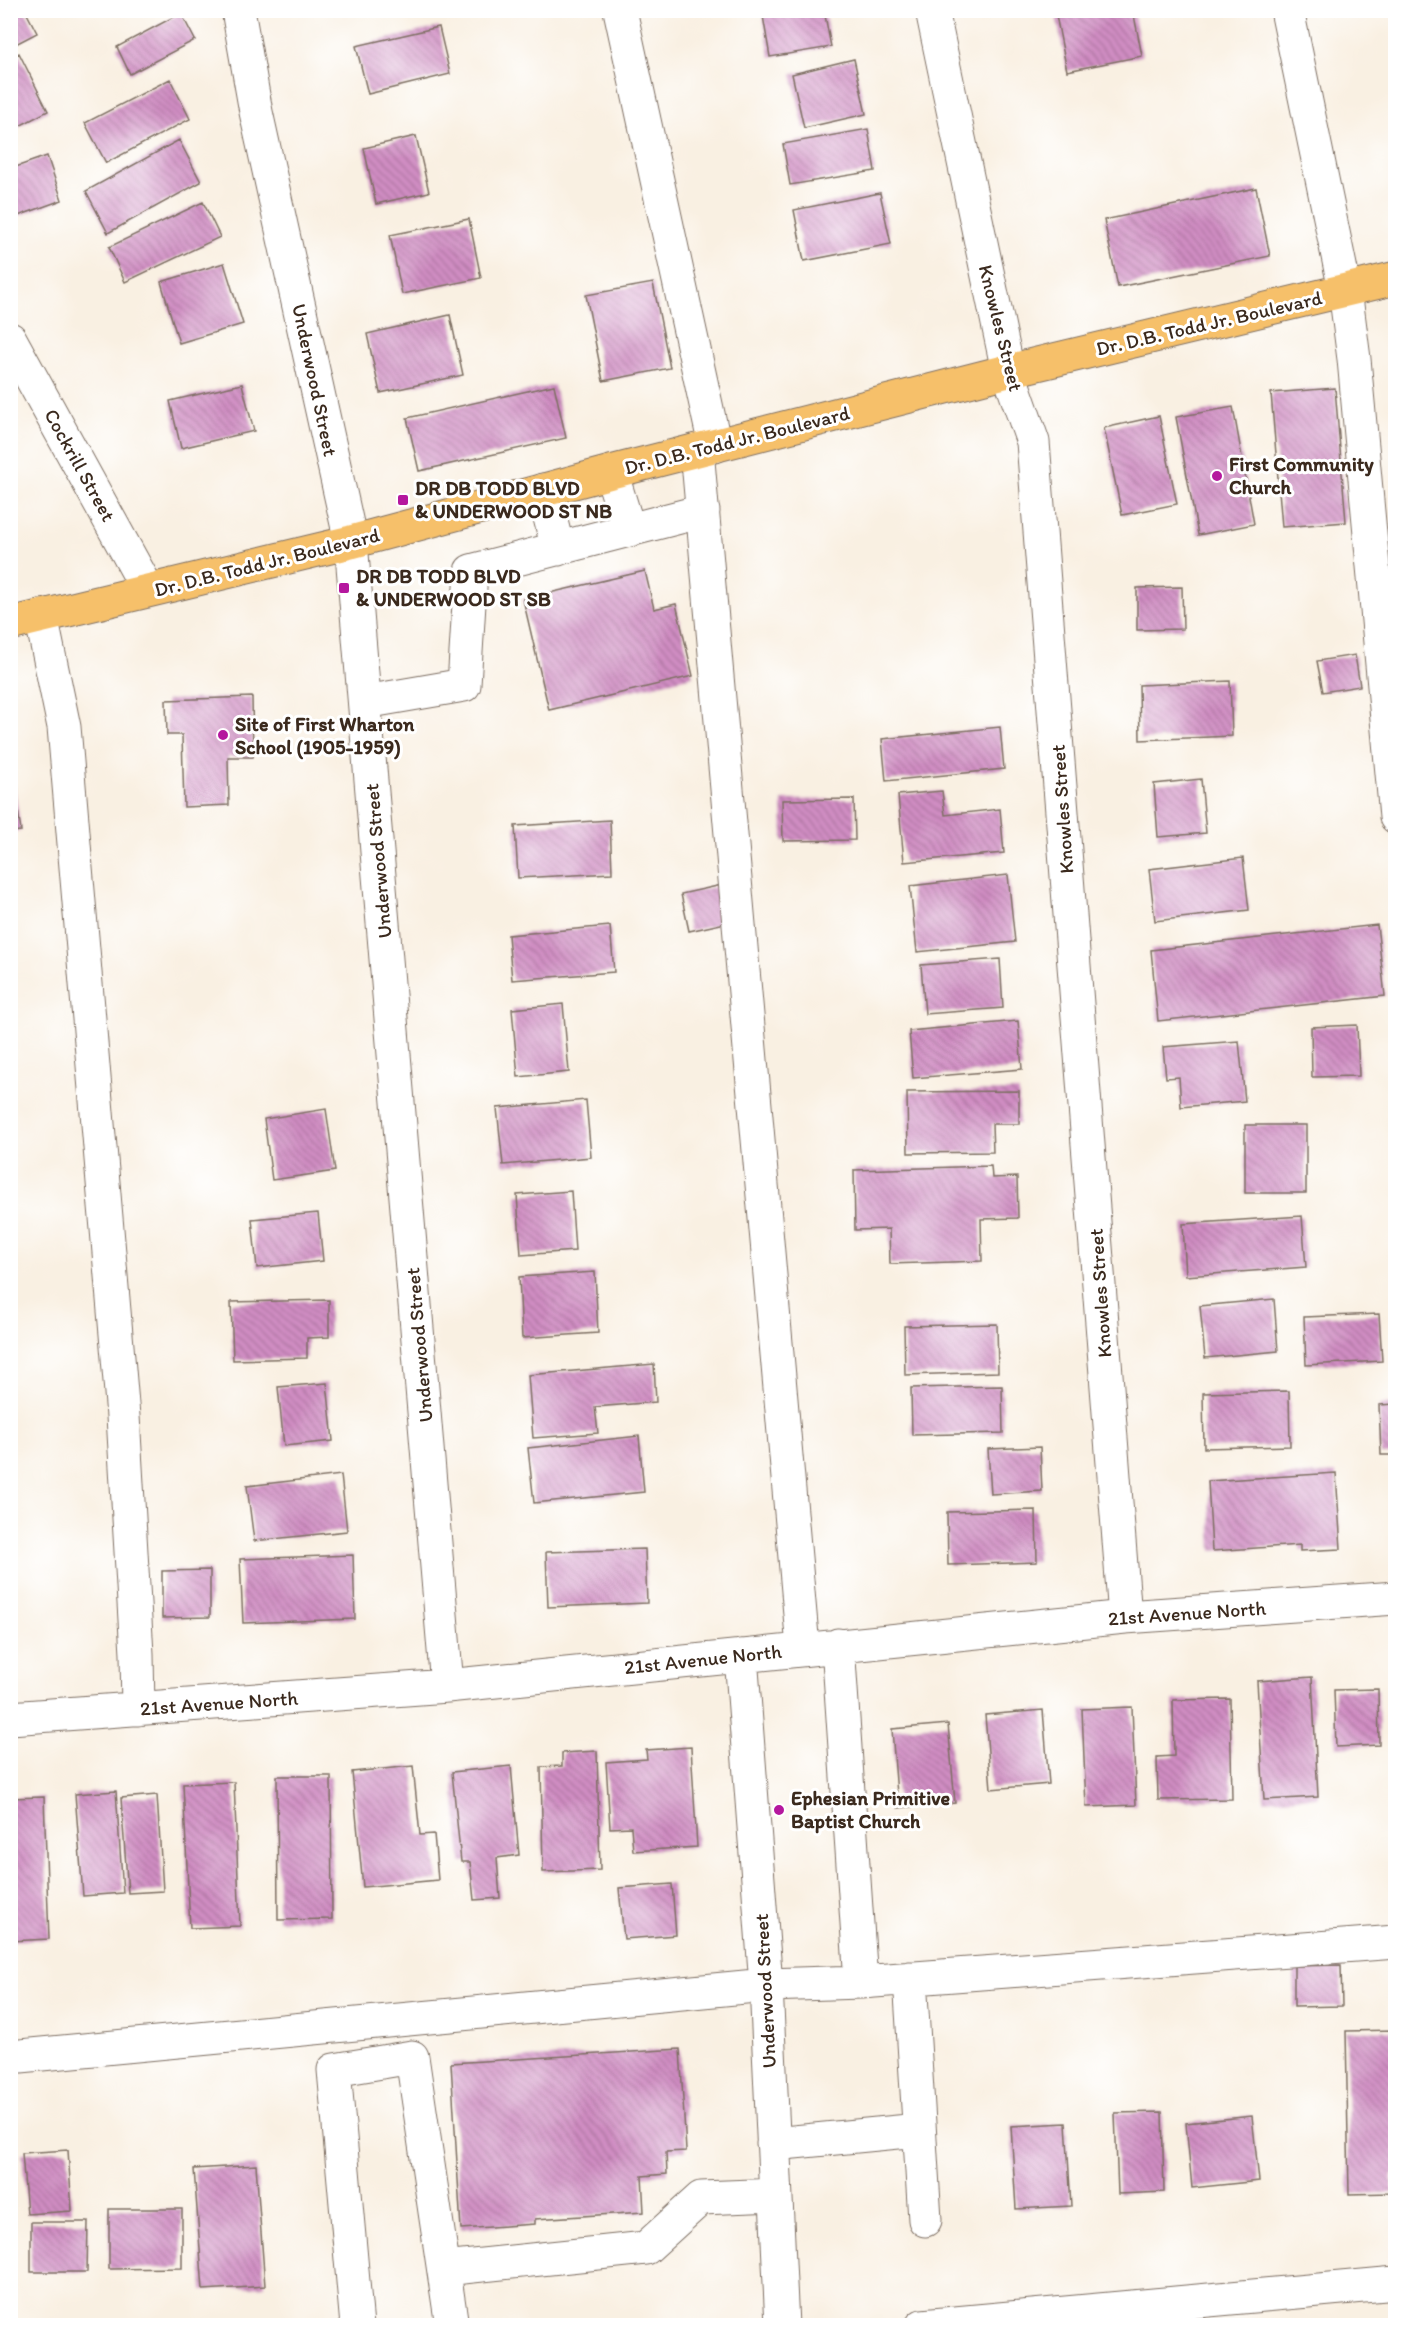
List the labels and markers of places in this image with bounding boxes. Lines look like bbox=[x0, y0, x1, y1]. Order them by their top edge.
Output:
place label: First Community Church bbox=[1229, 452, 1374, 499]
marker: First Community Church bbox=[1210, 469, 1224, 483]
place label: DR DB TODD BLVD & UNDERWOOD ST NB bbox=[415, 476, 612, 523]
marker: DR DB TODD BLVD & UNDERWOOD ST NB bbox=[396, 493, 410, 507]
place label: DR DB TODD BLVD & UNDERWOOD ST SB bbox=[356, 564, 551, 611]
marker: DR DB TODD BLVD & UNDERWOOD ST SB bbox=[337, 581, 351, 595]
place label: Site of First Wharton School (1905-1959) bbox=[235, 712, 415, 760]
marker: Site of First Wharton School (1905-1959) bbox=[216, 728, 230, 742]
place label: Ephesian Primitive Baptist Church bbox=[791, 1786, 950, 1834]
marker: Ephesian Primitive Baptist Church bbox=[772, 1803, 786, 1817]

